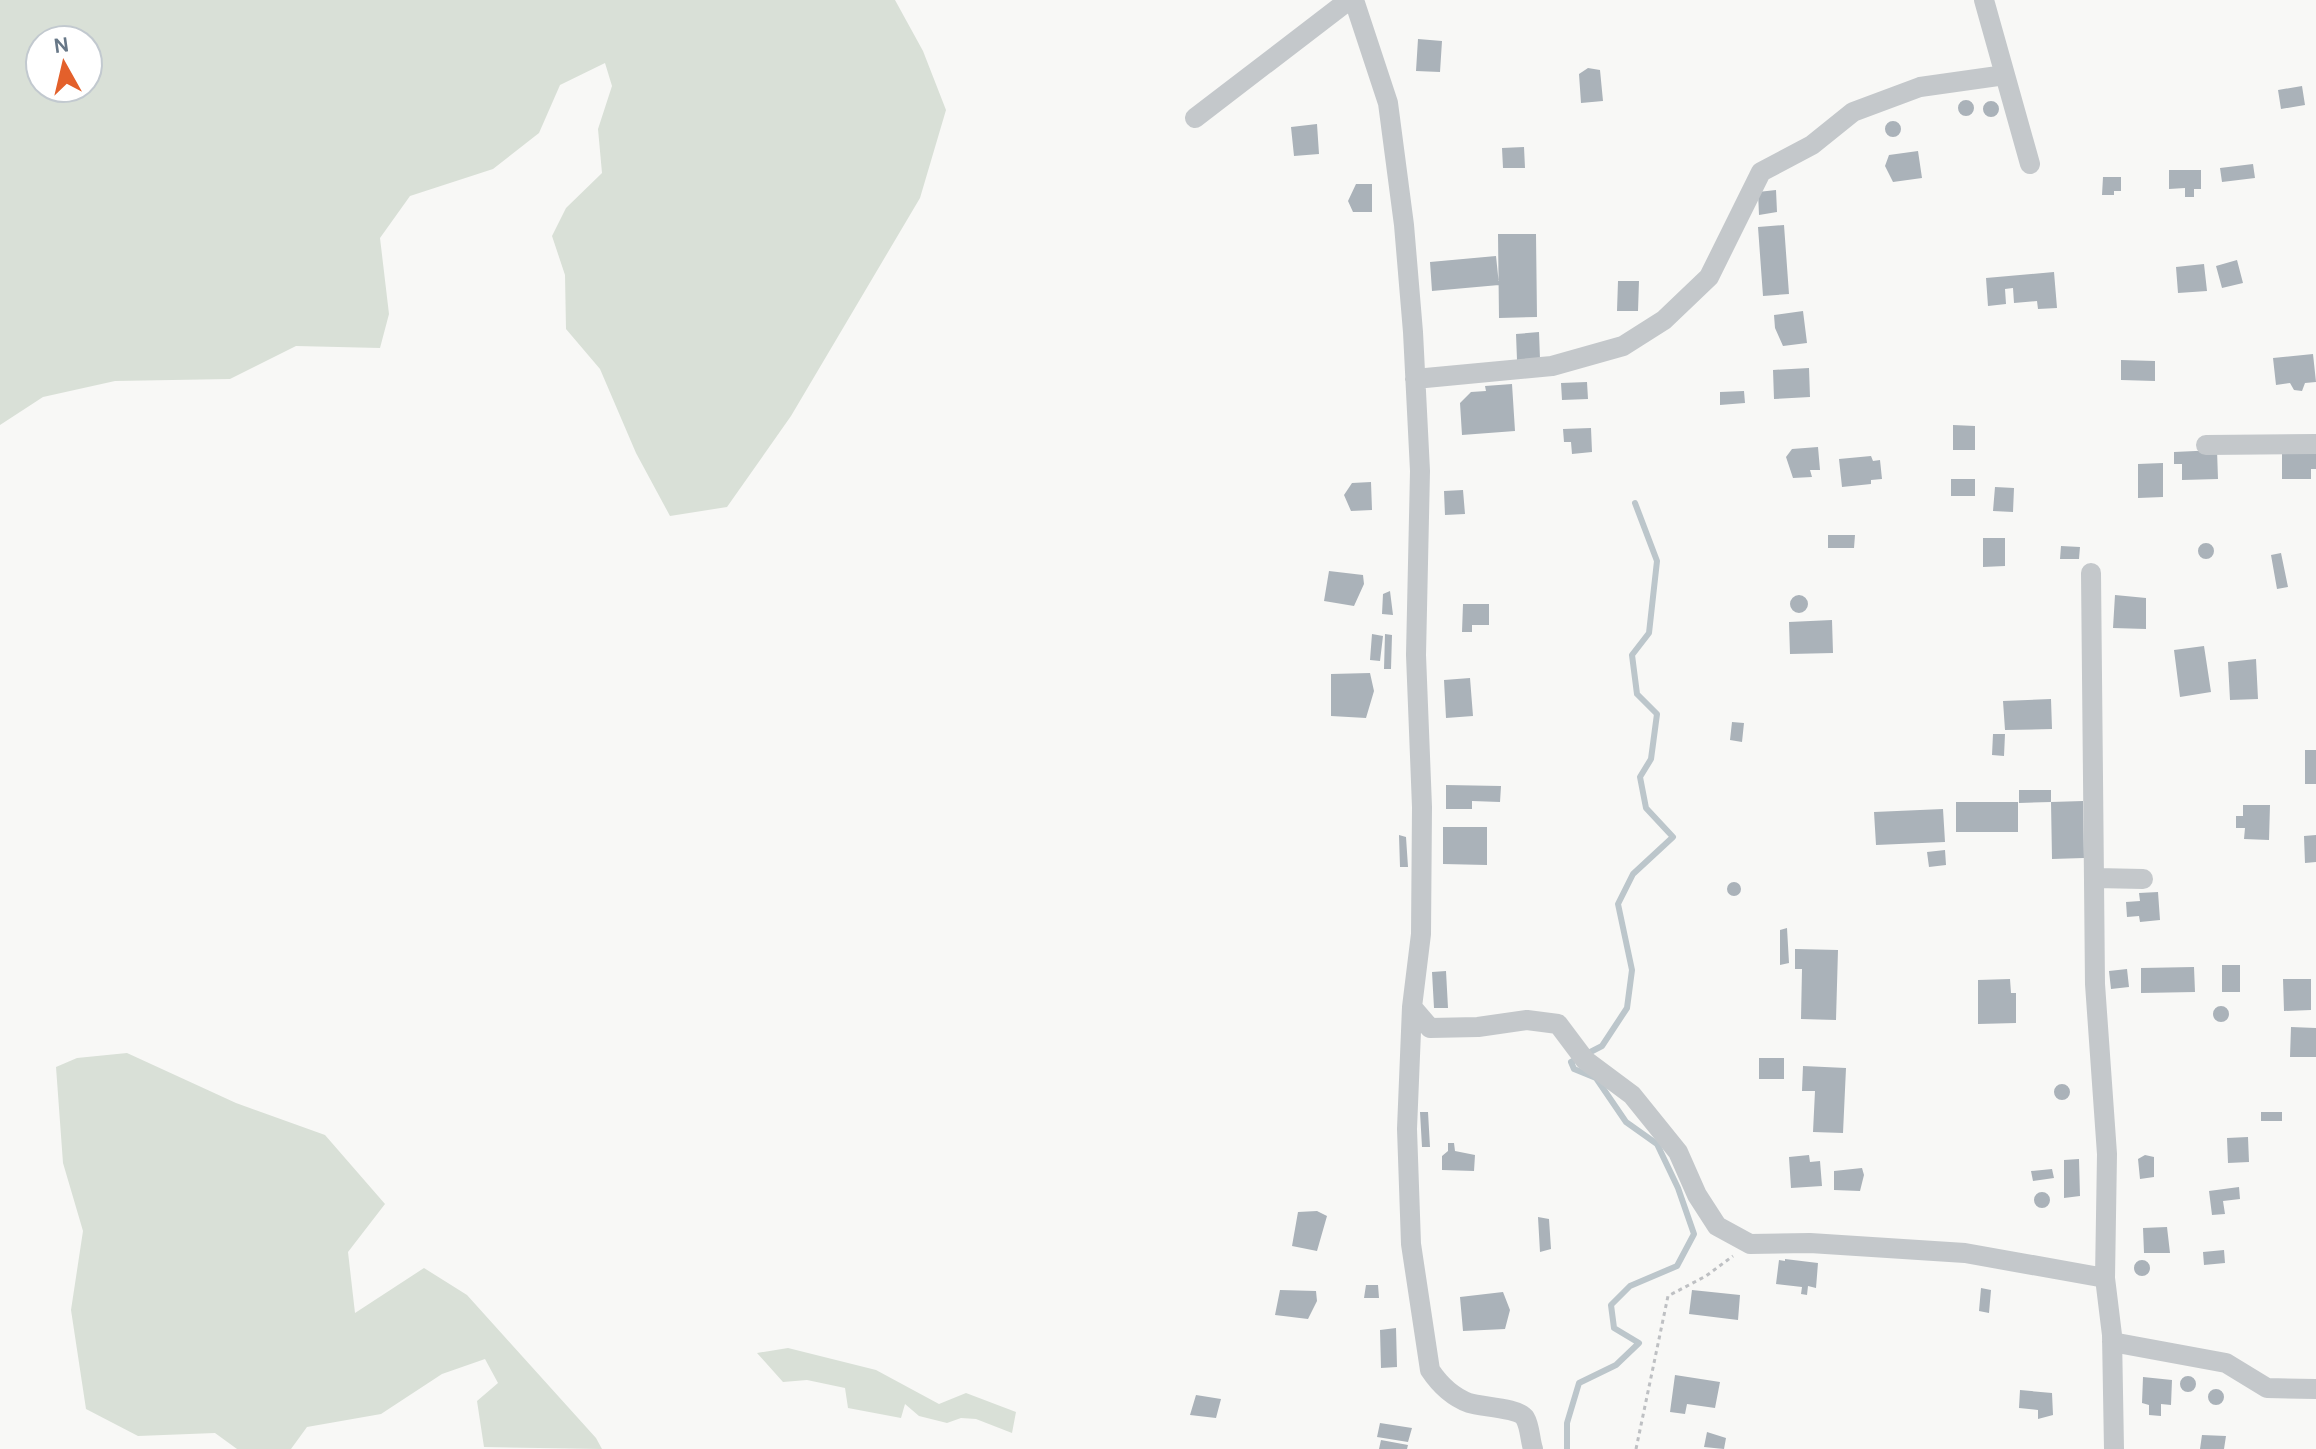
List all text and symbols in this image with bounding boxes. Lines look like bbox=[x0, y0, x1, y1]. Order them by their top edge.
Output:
north arrow bbox=[24, 24, 104, 104]
text: N bbox=[52, 31, 71, 59]

